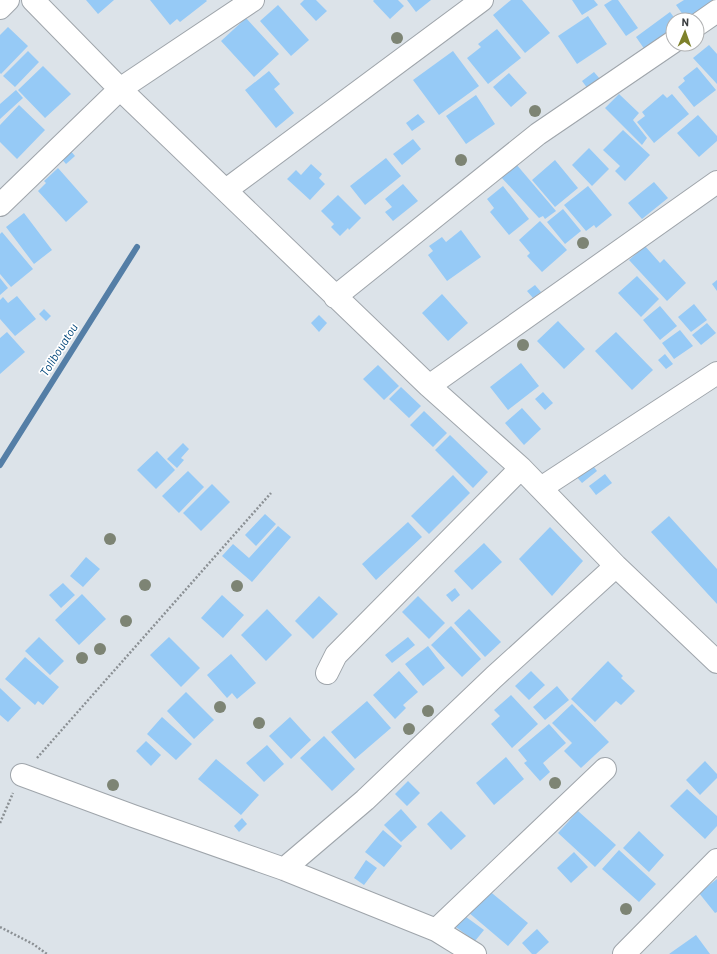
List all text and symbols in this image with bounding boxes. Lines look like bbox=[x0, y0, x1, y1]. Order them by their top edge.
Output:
north arrow bbox=[665, 12, 705, 52]
text: N bbox=[681, 15, 689, 28]
water label: Tolibouatou bbox=[36, 320, 80, 378]

